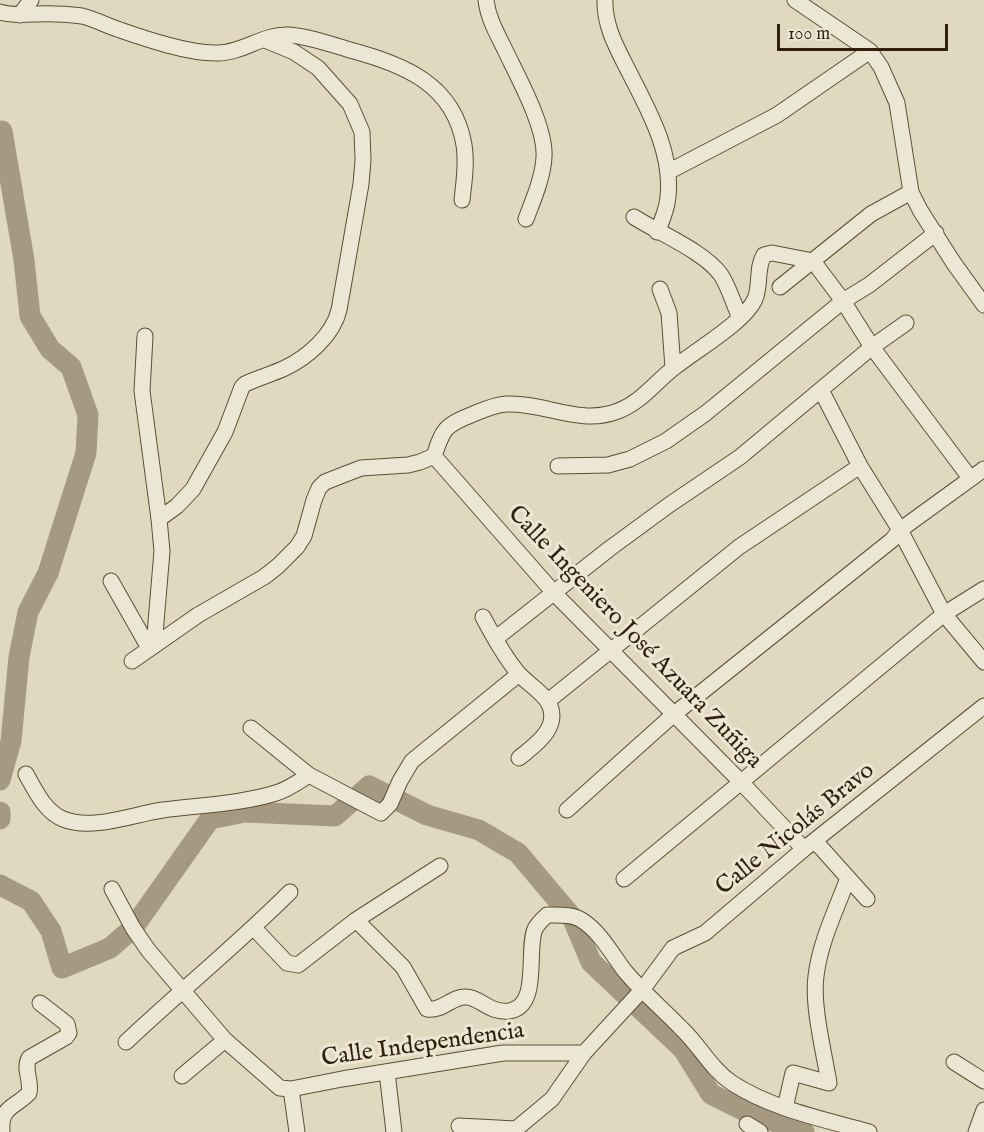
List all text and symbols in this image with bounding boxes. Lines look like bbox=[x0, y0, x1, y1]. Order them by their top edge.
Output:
scale bar bbox=[780, 12, 951, 50]
text: 100 m bbox=[788, 23, 830, 46]
street label: Calle Ingeniero José Azuara Zuñiga bbox=[501, 501, 767, 775]
street label: Calle Nicolás Bravo bbox=[711, 757, 881, 903]
street label: Calle Independencia bbox=[320, 1018, 526, 1074]

